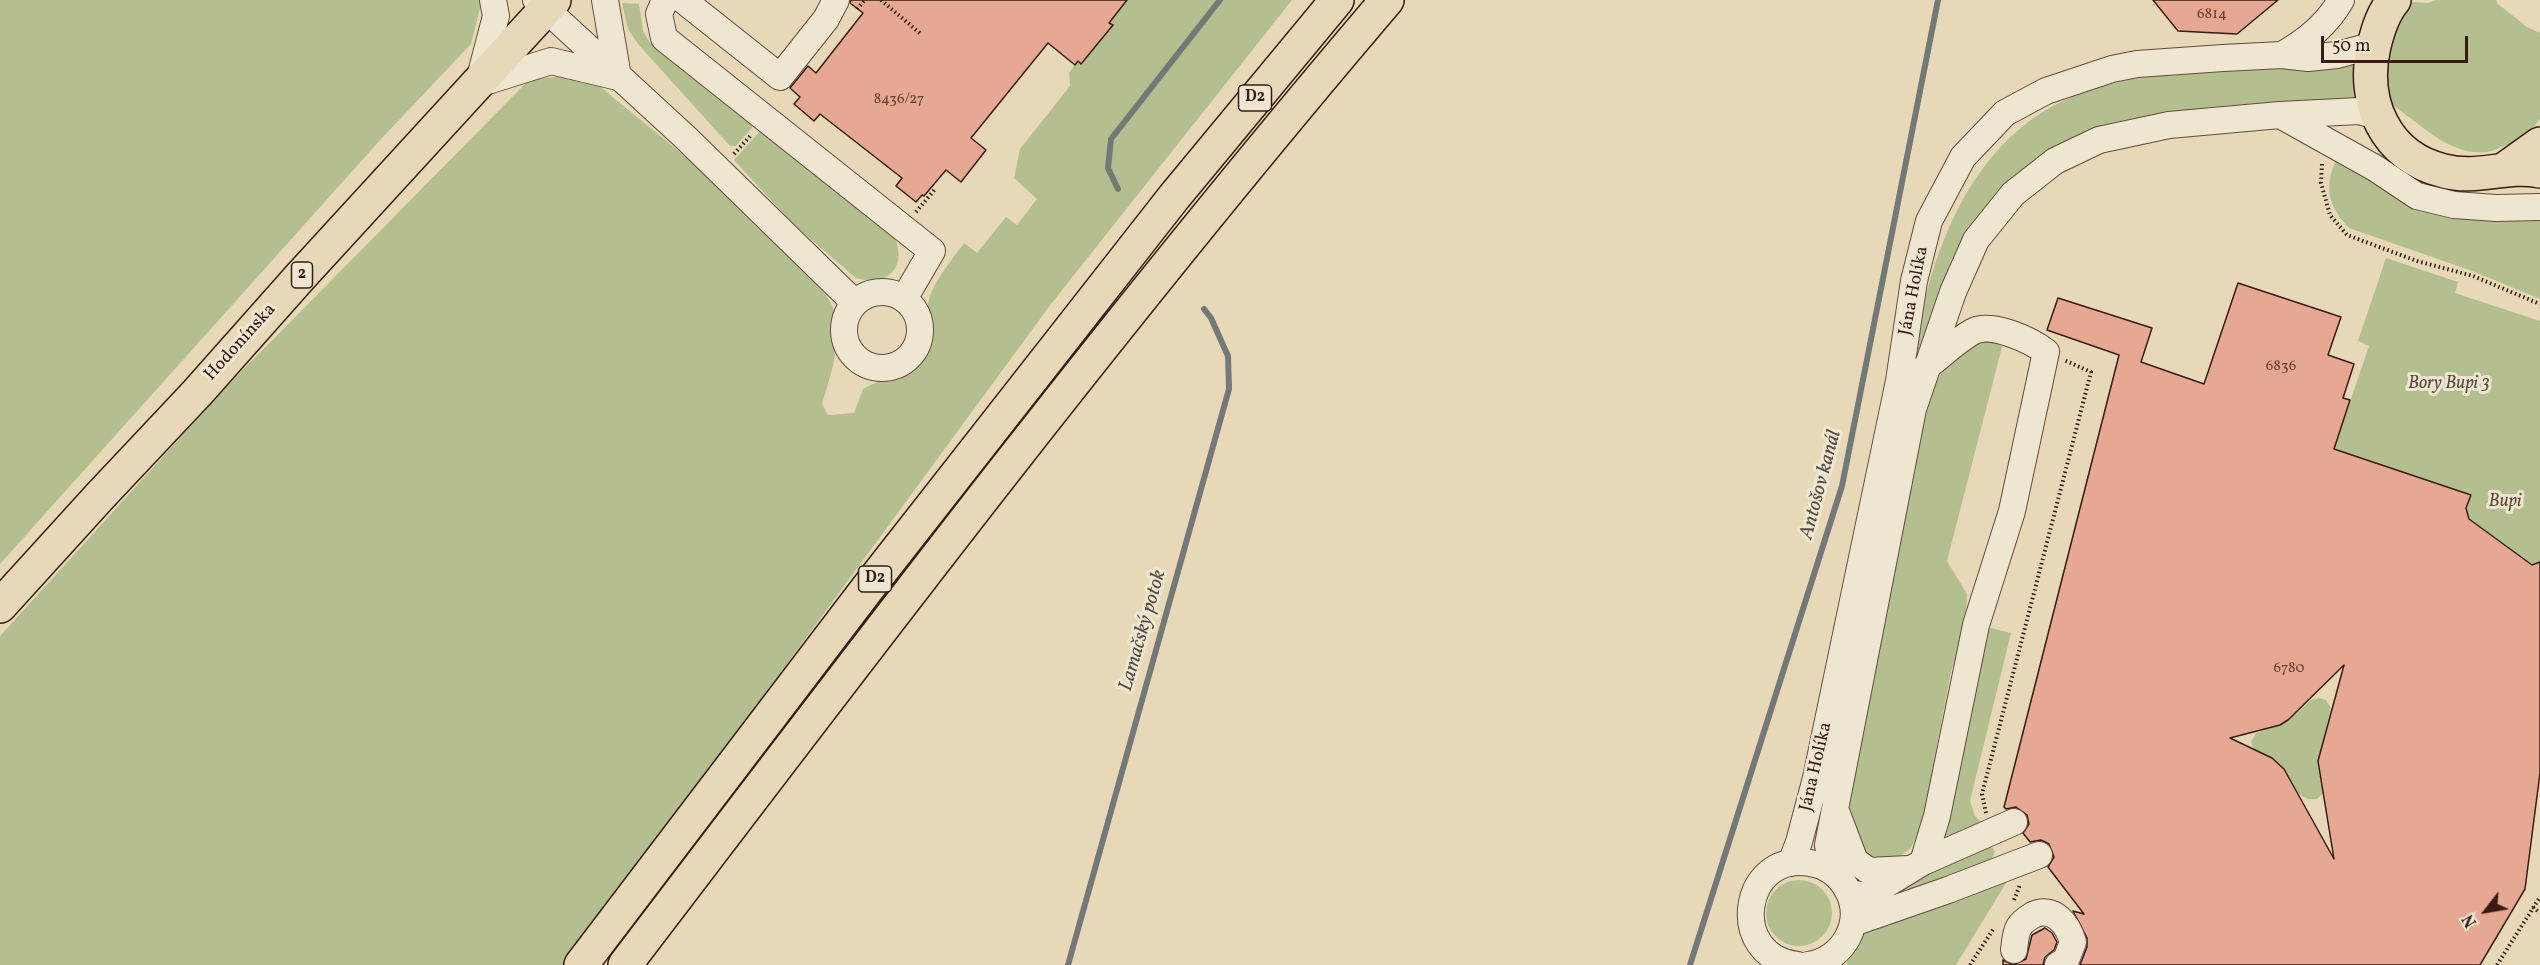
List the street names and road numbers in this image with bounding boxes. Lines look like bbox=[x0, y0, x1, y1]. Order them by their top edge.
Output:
road number: D2 bbox=[1238, 85, 1272, 111]
street label: Jána Holíka bbox=[1896, 244, 1934, 338]
road number: 2 bbox=[292, 262, 312, 288]
street label: Hodonínska bbox=[201, 300, 281, 386]
road number: D2 bbox=[858, 566, 892, 592]
street label: Jána Holíka bbox=[1796, 720, 1838, 814]

